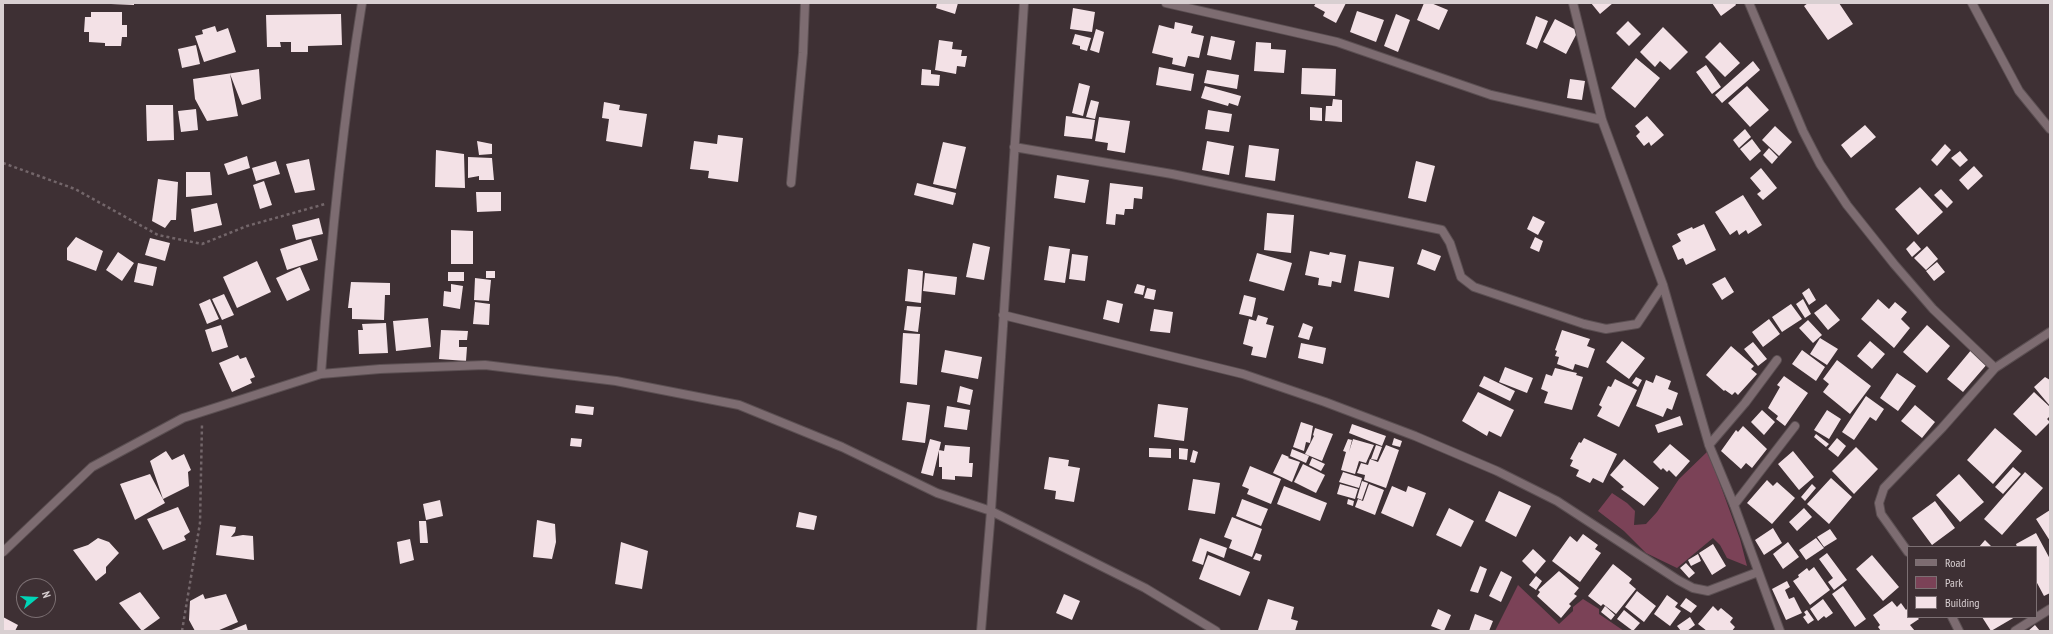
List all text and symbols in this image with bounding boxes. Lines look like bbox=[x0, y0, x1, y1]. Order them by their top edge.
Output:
legend bbox=[1907, 546, 2037, 618]
text: Road bbox=[1945, 555, 1965, 570]
text: Park bbox=[1945, 575, 1963, 590]
north arrow bbox=[16, 578, 56, 618]
text: N bbox=[39, 590, 54, 600]
text: Building bbox=[1945, 595, 1980, 610]

